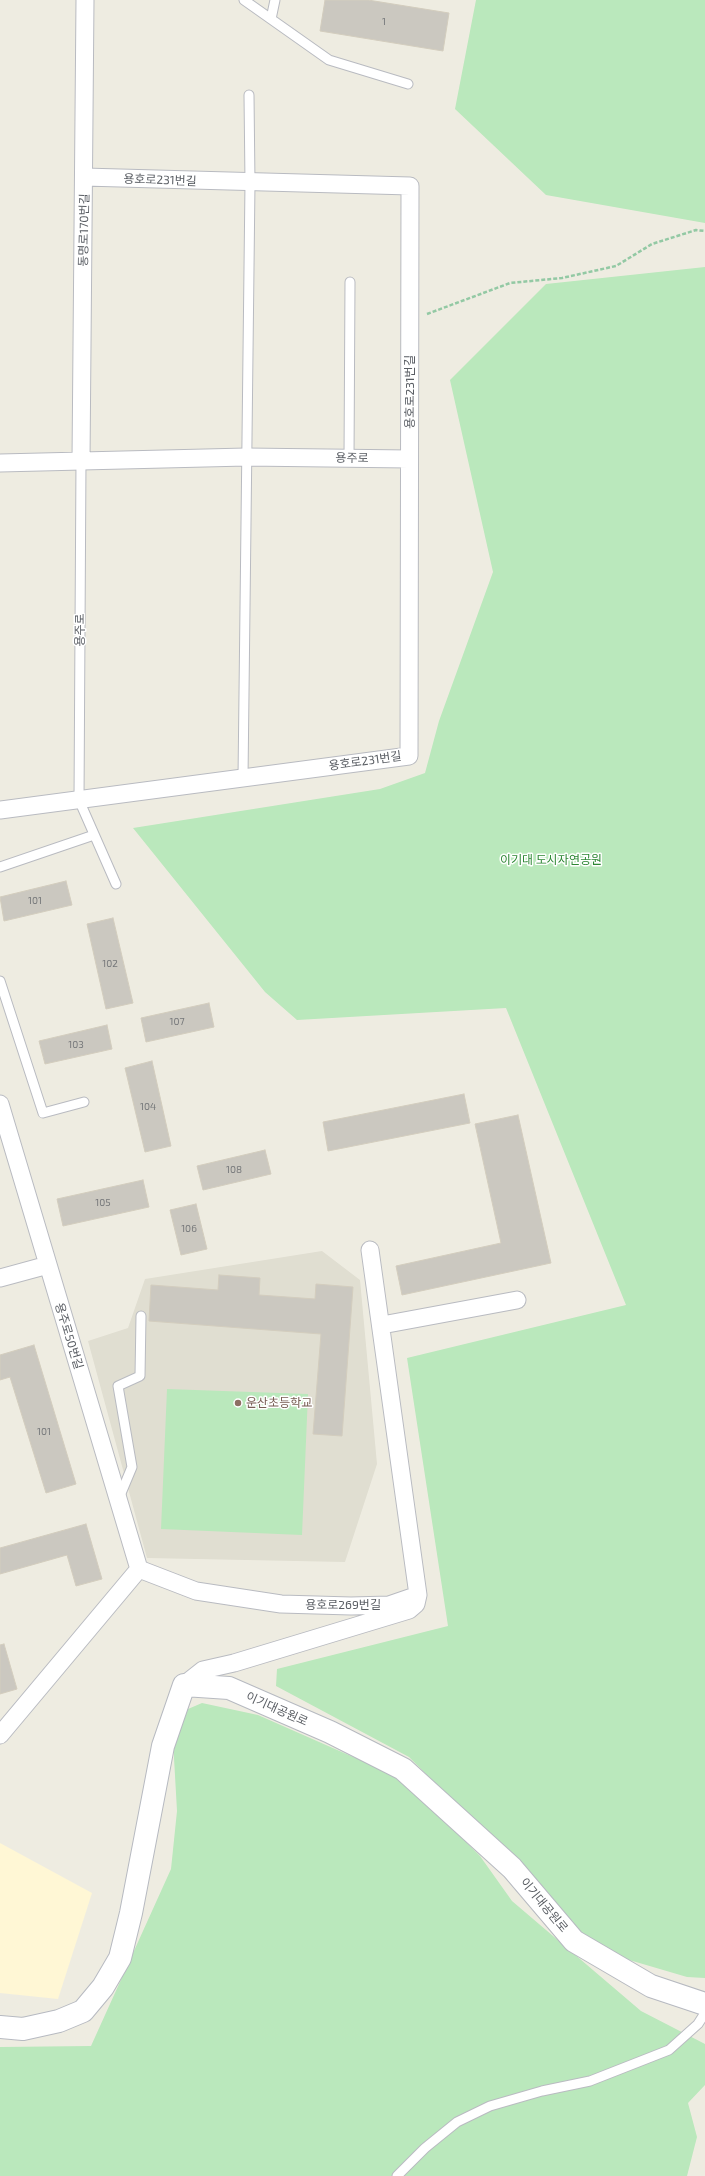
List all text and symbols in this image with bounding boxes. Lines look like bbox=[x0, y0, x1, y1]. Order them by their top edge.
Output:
house number: 1 bbox=[382, 16, 386, 28]
street label: 용호로231번길 bbox=[123, 172, 197, 188]
street label: 동명로170번길 bbox=[76, 193, 92, 267]
street label: 용호로231번길 bbox=[403, 355, 417, 429]
street label: 용주로 bbox=[335, 451, 369, 465]
street label: 용주로 bbox=[73, 613, 87, 647]
street label: 용호로231번길 bbox=[328, 749, 402, 773]
park label: 이기대 도시자연공원 bbox=[500, 853, 602, 867]
house number: 101 bbox=[28, 895, 42, 907]
house number: 102 bbox=[102, 958, 118, 970]
house number: 107 bbox=[169, 1016, 185, 1028]
house number: 103 bbox=[68, 1039, 84, 1051]
house number: 104 bbox=[140, 1101, 156, 1113]
house number: 108 bbox=[226, 1164, 242, 1176]
house number: 105 bbox=[95, 1197, 111, 1209]
house number: 106 bbox=[181, 1223, 197, 1235]
street label: 용주로50번길 bbox=[52, 1301, 86, 1371]
place label: 운산초등학교 bbox=[246, 1396, 312, 1410]
marker: 운산초등학교 bbox=[233, 1398, 243, 1408]
house number: 101 bbox=[37, 1426, 51, 1438]
street label: 용호로269번길 bbox=[305, 1598, 381, 1612]
street label: 이기대공원로 bbox=[244, 1689, 310, 1729]
street label: 이기대공원로 bbox=[517, 1875, 571, 1935]

